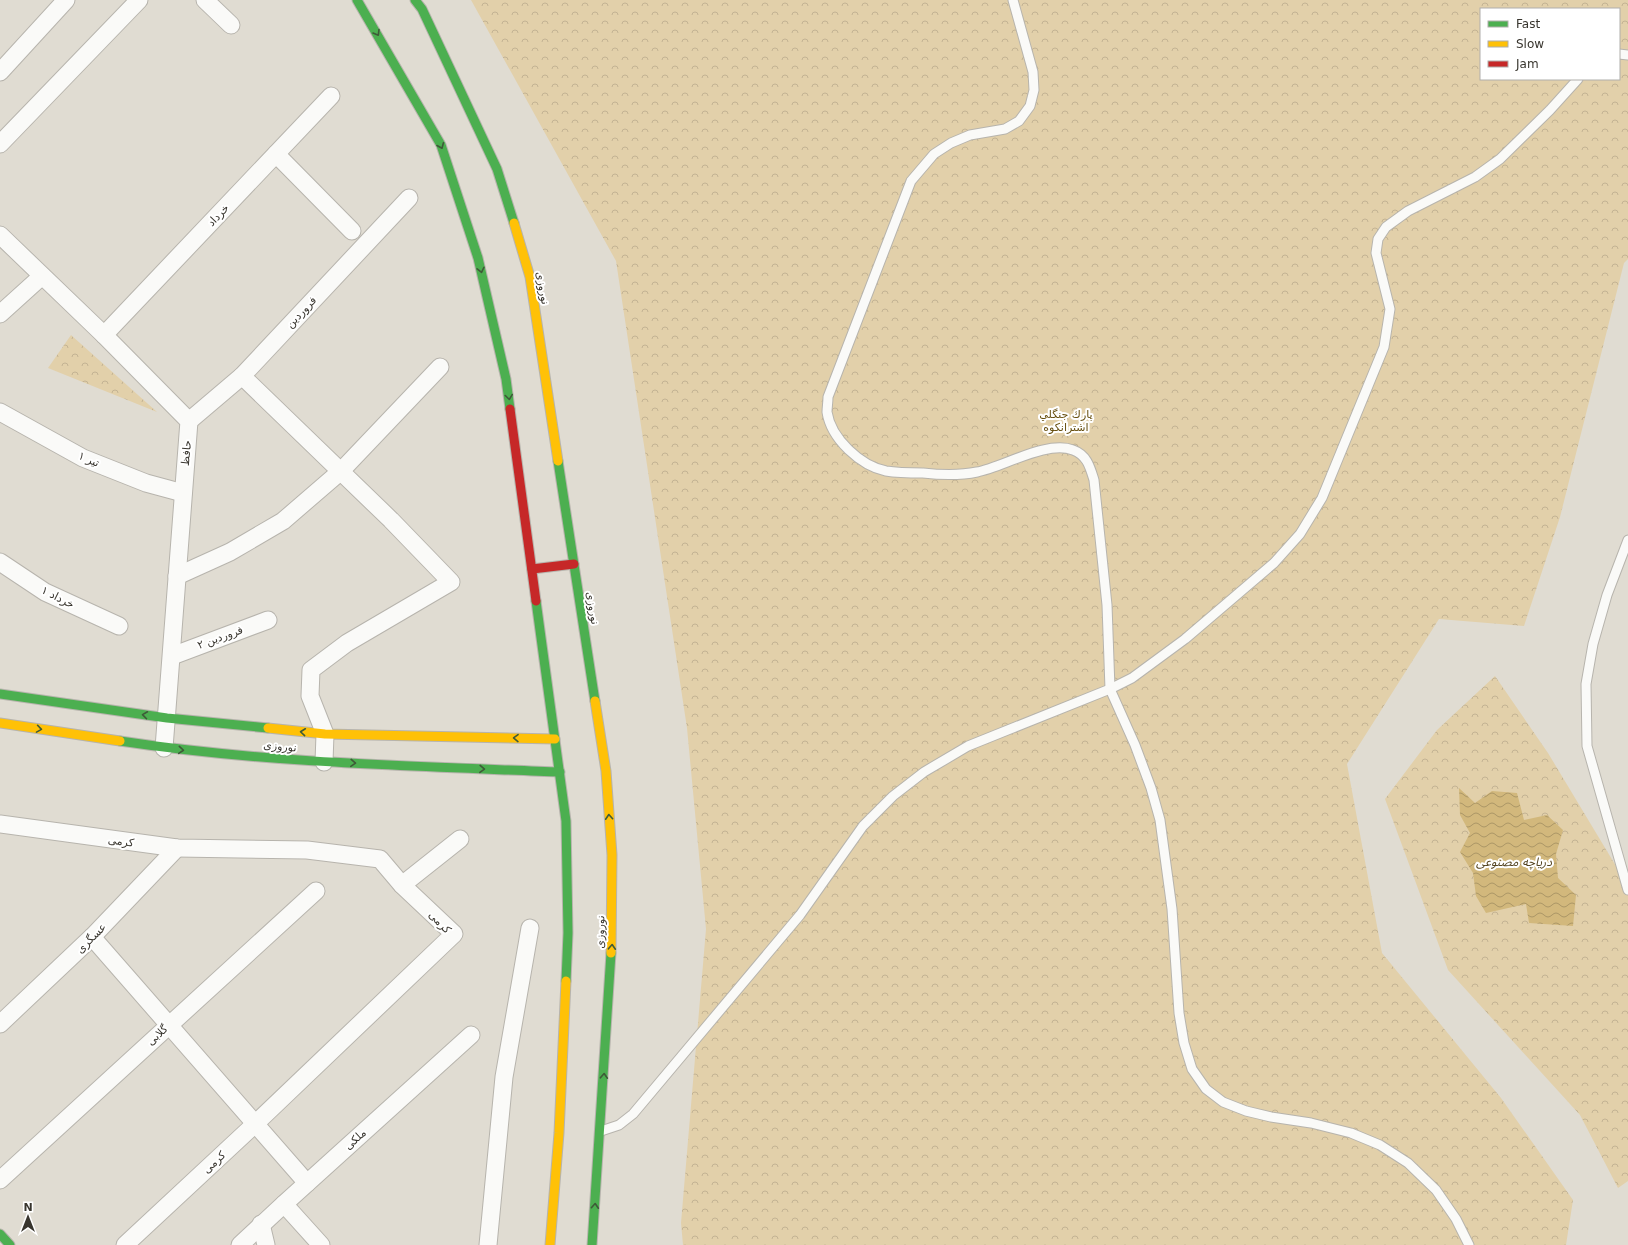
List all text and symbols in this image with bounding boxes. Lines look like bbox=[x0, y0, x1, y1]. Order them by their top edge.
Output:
legend bbox=[1480, 8, 1620, 80]
text: Fast bbox=[1516, 17, 1540, 31]
one-way arrow bbox=[372, 29, 380, 36]
text: Slow bbox=[1516, 37, 1544, 51]
text: Jam bbox=[1515, 57, 1539, 71]
one-way arrow bbox=[436, 143, 444, 150]
street label: خرداد bbox=[205, 202, 232, 229]
one-way arrow bbox=[476, 267, 484, 273]
street label: نوروزی bbox=[533, 271, 552, 306]
street label: فروردین bbox=[284, 294, 319, 331]
one-way arrow bbox=[504, 394, 513, 400]
park label: پارك جنگلي اشترانكوه bbox=[1039, 408, 1093, 434]
street label: حافظ bbox=[179, 440, 194, 466]
street label: تیر ۱ bbox=[76, 449, 101, 470]
street label: خرداد ۱ bbox=[39, 584, 76, 611]
street label: نوروزی bbox=[583, 591, 602, 626]
street label: فروردین ۲ bbox=[196, 623, 245, 652]
one-way arrow bbox=[142, 711, 149, 720]
one-way arrow bbox=[35, 724, 42, 733]
one-way arrow bbox=[299, 728, 306, 737]
one-way arrow bbox=[513, 734, 519, 742]
street label: نوروزی bbox=[263, 739, 297, 754]
one-way arrow bbox=[178, 745, 184, 754]
one-way arrow bbox=[349, 759, 356, 768]
one-way arrow bbox=[479, 764, 485, 773]
one-way arrow bbox=[605, 814, 614, 820]
street label: کرمی bbox=[107, 833, 136, 850]
water label: دریاچه مصنوعی bbox=[1476, 855, 1552, 870]
street label: کرمی bbox=[426, 908, 454, 937]
street label: نوروزی bbox=[594, 915, 607, 949]
street label: عسگری bbox=[74, 921, 109, 956]
one-way arrow bbox=[607, 944, 616, 950]
street label: گلابی bbox=[144, 1022, 171, 1048]
one-way arrow bbox=[600, 1073, 608, 1079]
street label: ملکی bbox=[342, 1126, 369, 1152]
street label: کرمی bbox=[200, 1148, 229, 1176]
north arrow bbox=[8, 1197, 48, 1237]
text: N bbox=[23, 1201, 33, 1214]
one-way arrow bbox=[591, 1203, 600, 1209]

